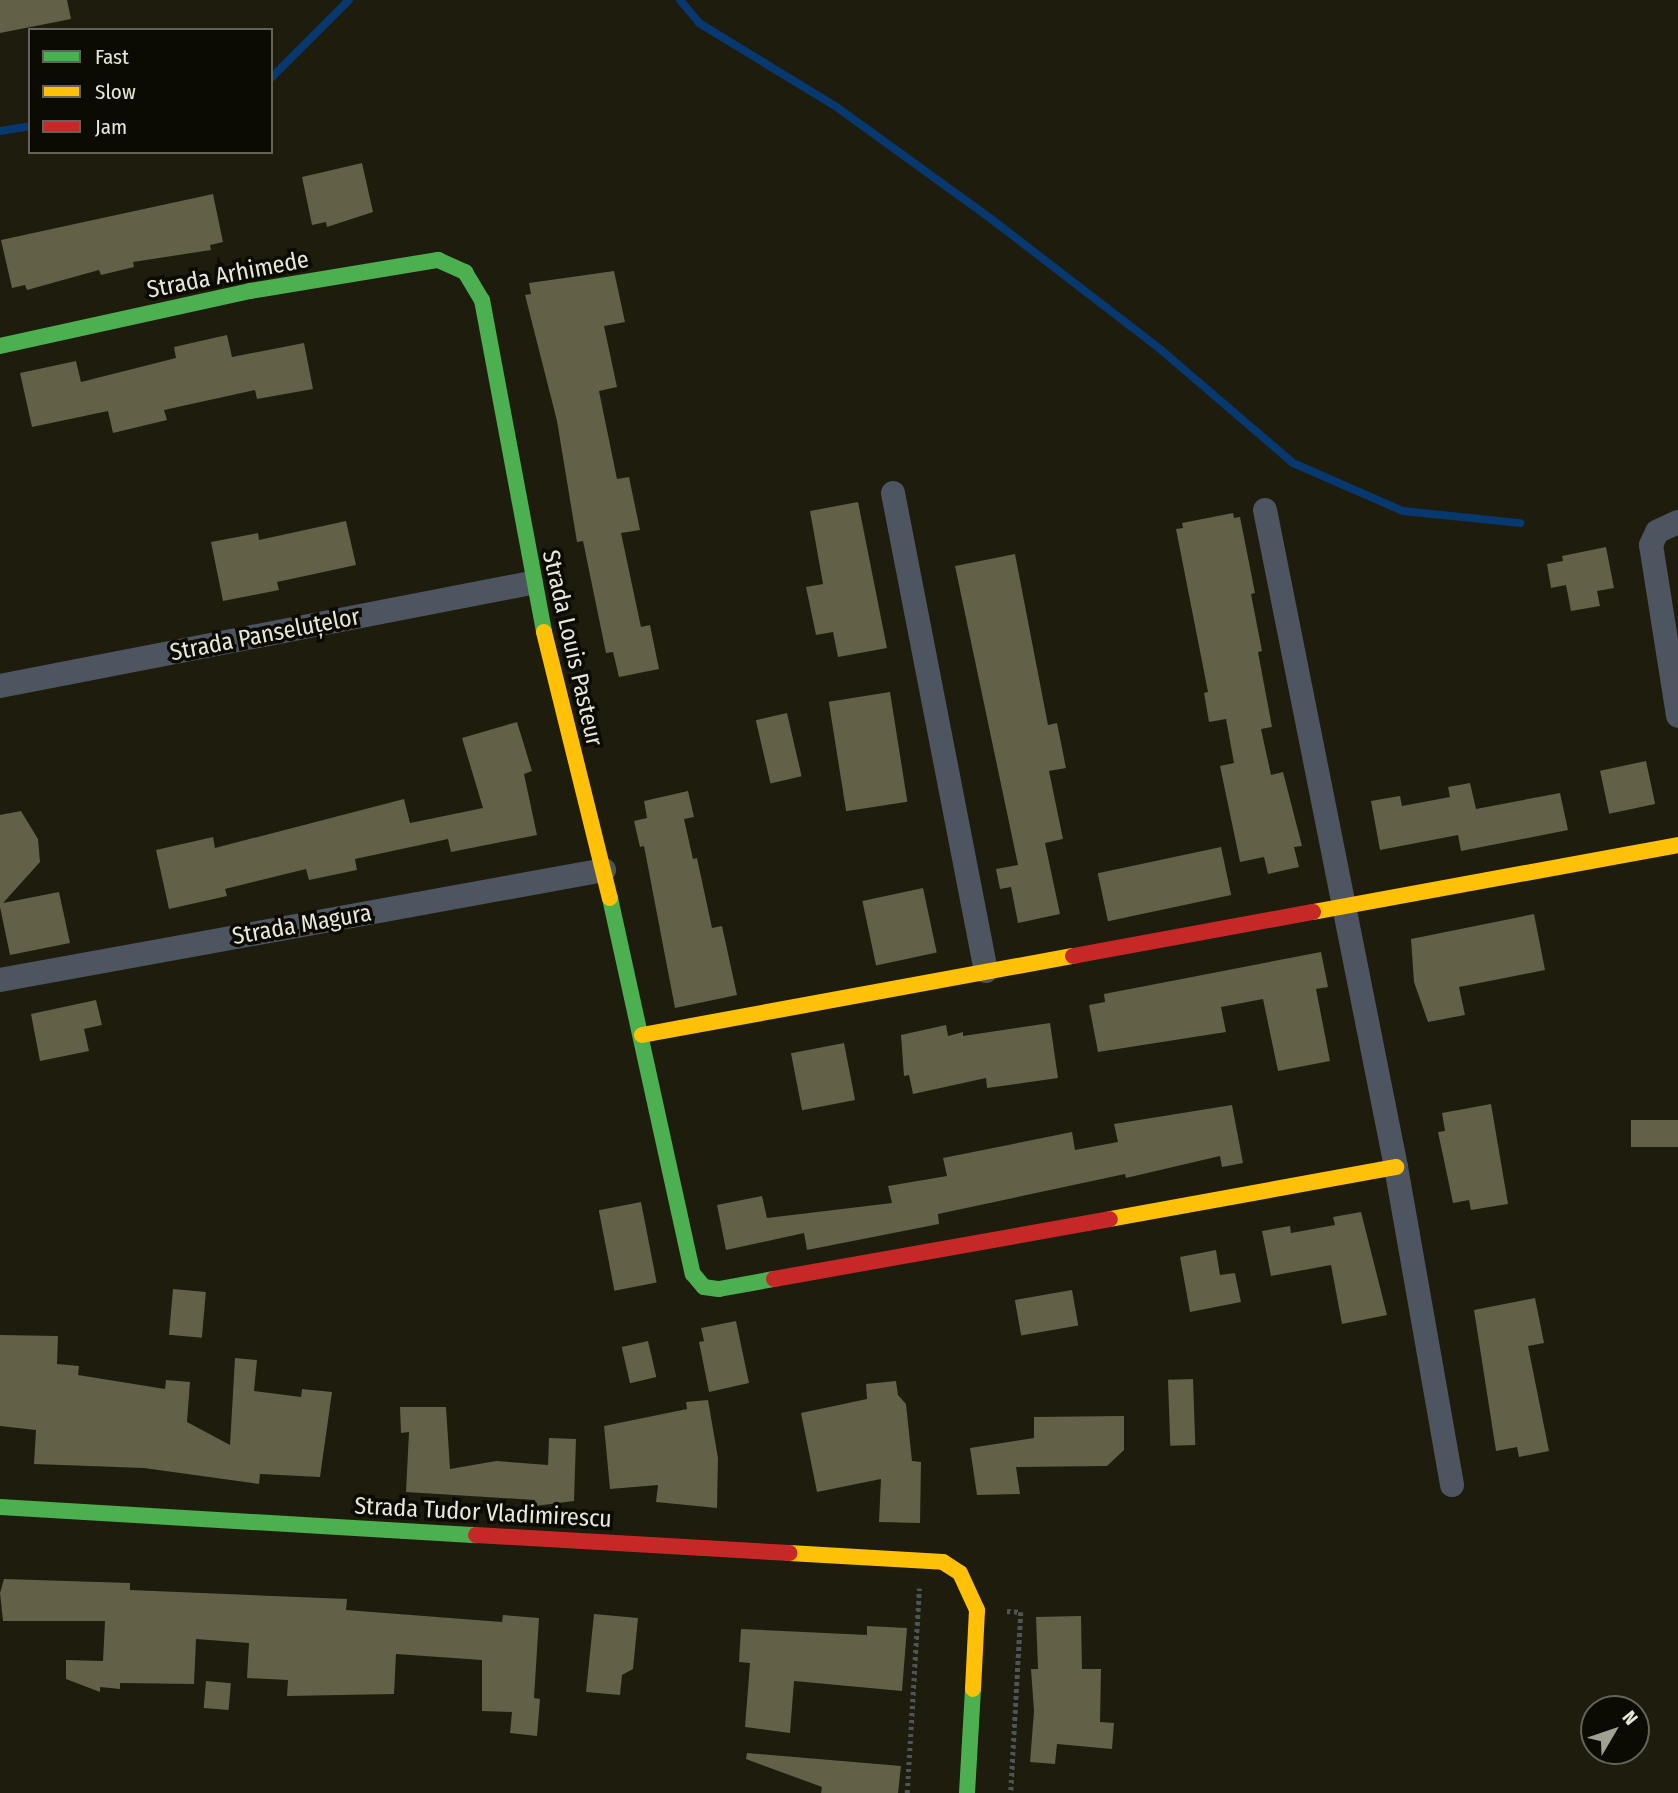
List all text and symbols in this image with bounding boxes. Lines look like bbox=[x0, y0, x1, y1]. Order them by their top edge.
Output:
legend bbox=[28, 28, 273, 154]
text: Fast bbox=[95, 44, 129, 70]
text: Slow bbox=[95, 79, 136, 105]
text: Jam bbox=[95, 114, 127, 140]
street label: Strada Arhimede bbox=[145, 245, 311, 305]
street label: Strada Louis Pasteur bbox=[535, 547, 609, 749]
street label: Strada Panseluțelor bbox=[168, 602, 362, 668]
street label: Strada Magura bbox=[230, 899, 374, 951]
street label: Strada Tudor Vladimirescu bbox=[354, 1492, 612, 1534]
north arrow bbox=[1580, 1695, 1650, 1765]
text: N bbox=[1618, 1706, 1643, 1729]

